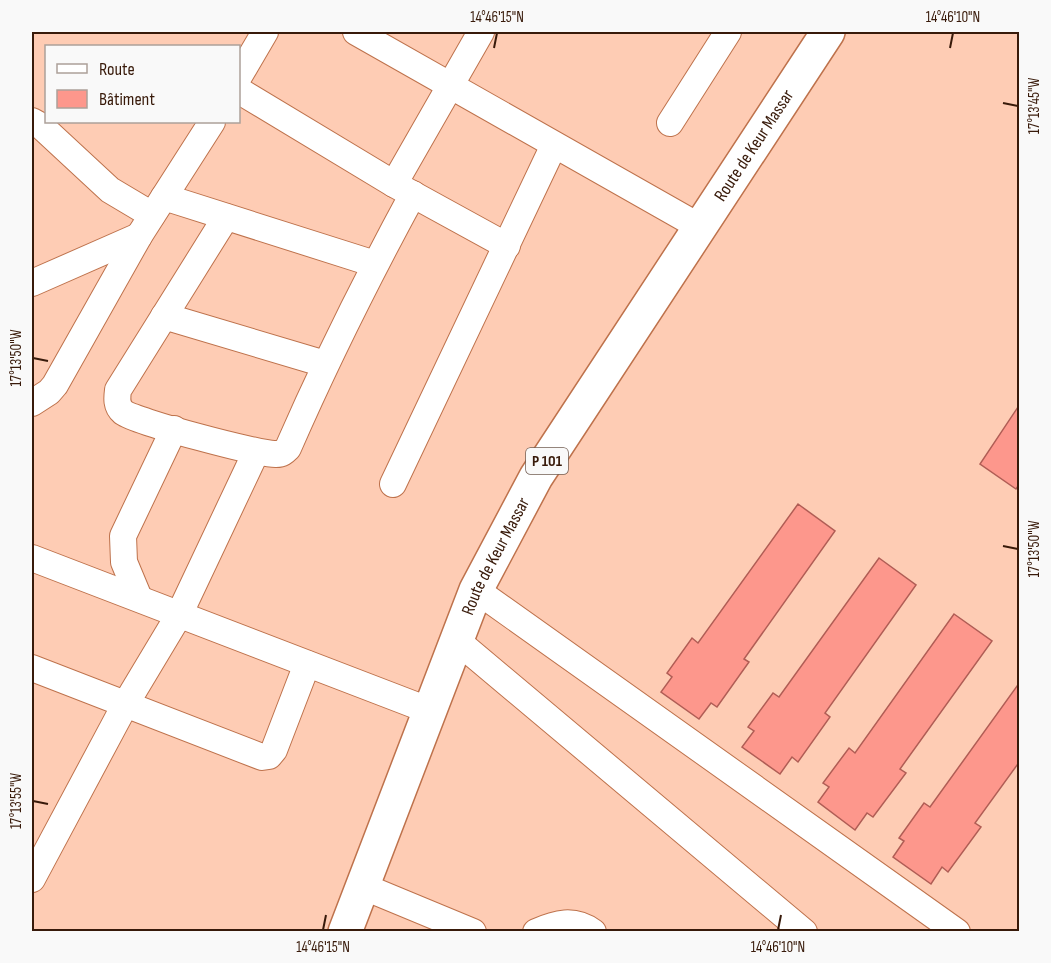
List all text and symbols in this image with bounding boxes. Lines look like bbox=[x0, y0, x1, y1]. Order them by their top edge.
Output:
text: 14°46'15"N bbox=[470, 8, 524, 27]
text: 14°46'10"N bbox=[926, 8, 980, 27]
legend bbox=[45, 45, 240, 123]
text: Route bbox=[99, 59, 135, 80]
text: 17°13'45"W bbox=[1025, 78, 1044, 134]
street label: Route de Keur Massar bbox=[709, 85, 798, 205]
text: Bâtiment bbox=[99, 89, 155, 110]
text: 17°13'50"W bbox=[7, 329, 26, 386]
road number: P 101 bbox=[526, 448, 568, 474]
street label: Route de Keur Massar bbox=[457, 494, 534, 618]
text: 17°13'50"W bbox=[1025, 520, 1044, 577]
text: 17°13'55"W bbox=[7, 773, 26, 829]
text: 14°46'15"N bbox=[296, 938, 350, 957]
text: 14°46'10"N bbox=[751, 938, 805, 957]

